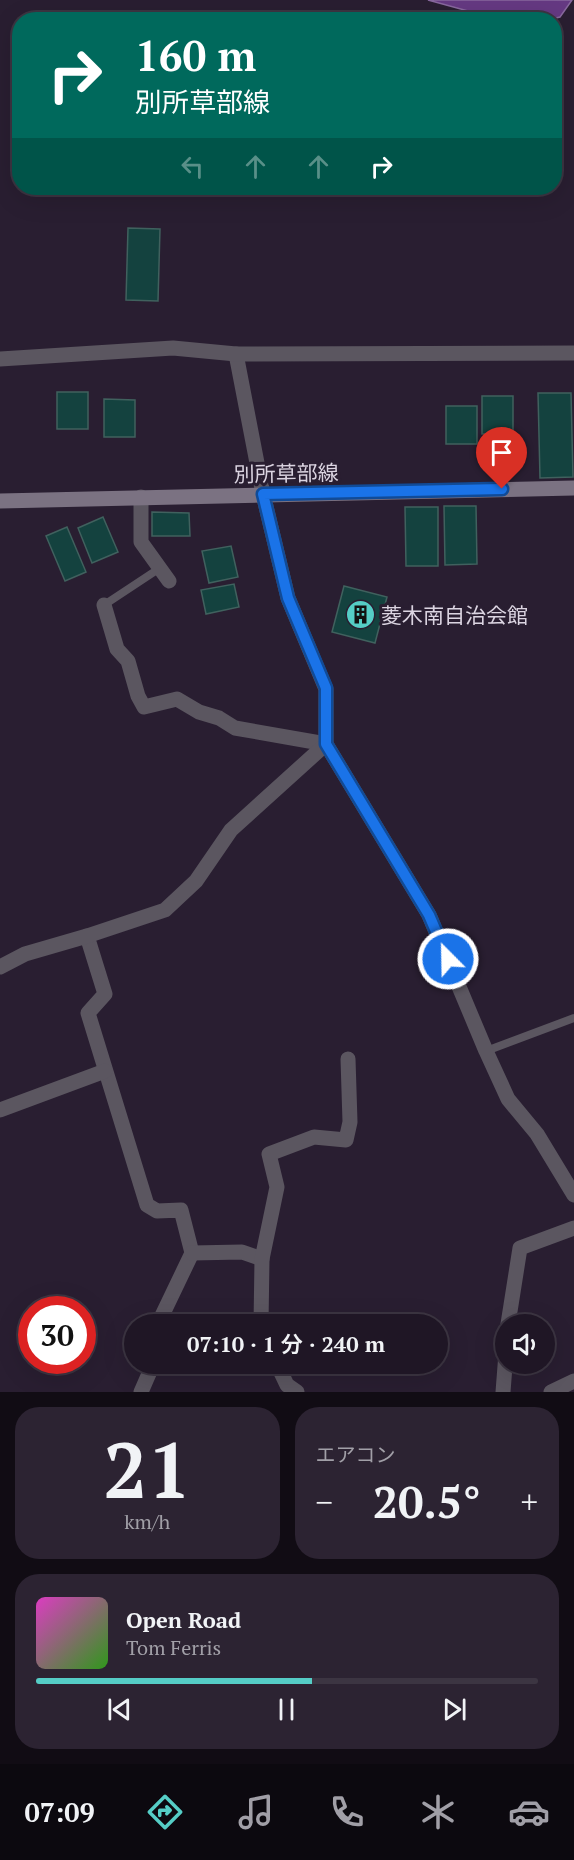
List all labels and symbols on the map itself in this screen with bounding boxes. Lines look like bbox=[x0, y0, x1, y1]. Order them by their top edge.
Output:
pin bbox=[476, 427, 527, 489]
street label: 別所草部線 bbox=[233, 458, 339, 488]
building icon: 菱木南自治会館 bbox=[344, 599, 376, 631]
place label: 菱木南自治会館 bbox=[381, 601, 528, 629]
position arrow bbox=[416, 927, 480, 991]
speed limit sign: 30 bbox=[18, 1296, 96, 1374]

